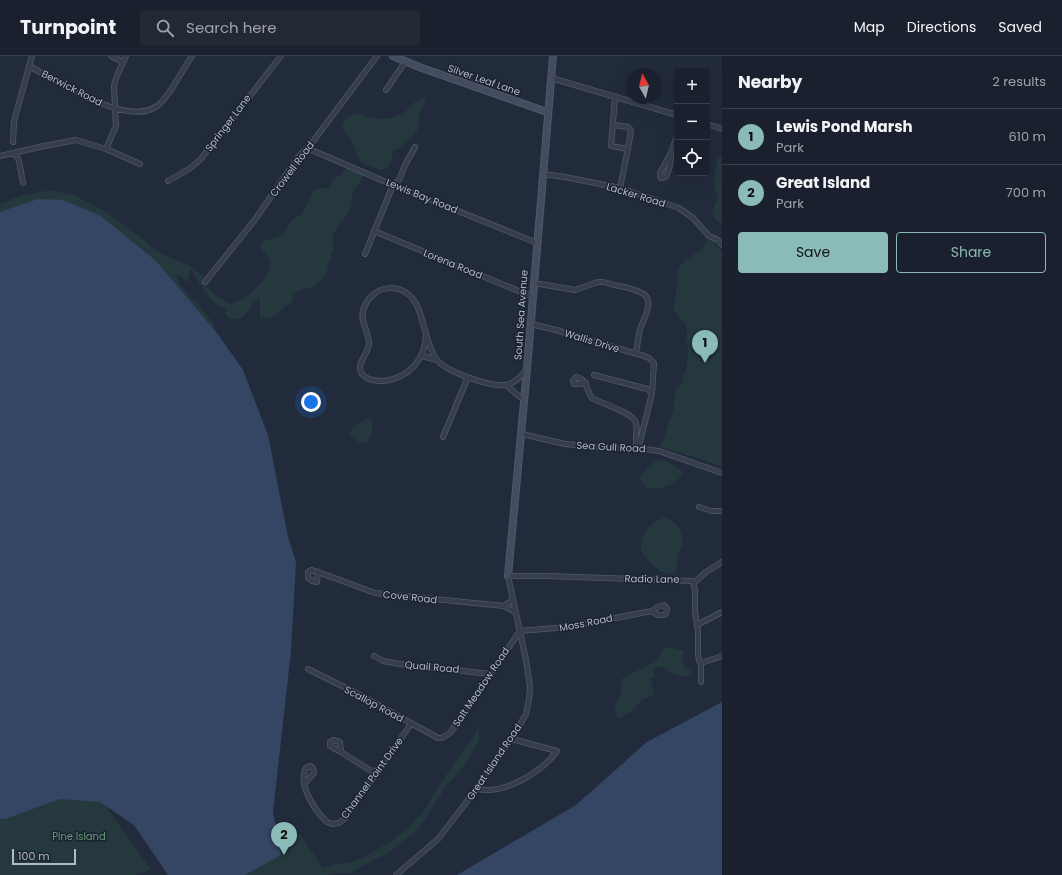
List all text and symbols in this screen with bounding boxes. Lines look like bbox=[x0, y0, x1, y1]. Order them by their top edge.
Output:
search box bbox=[140, 10, 420, 46]
text: Turnpoint bbox=[20, 14, 116, 41]
icon: search bbox=[154, 17, 176, 39]
text: Search here bbox=[186, 17, 276, 38]
text: Map bbox=[854, 17, 885, 37]
text: Directions bbox=[907, 17, 976, 37]
text: Saved bbox=[998, 17, 1042, 37]
street label: Silver Leaf Lane bbox=[446, 61, 522, 99]
street label: Berwick Road bbox=[39, 66, 105, 110]
north arrow bbox=[626, 68, 662, 104]
map controls bbox=[674, 68, 710, 176]
button: + bbox=[674, 68, 710, 104]
text: Nearby bbox=[738, 70, 802, 94]
text: 2 results bbox=[992, 72, 1046, 91]
street label: Springer Lane bbox=[201, 91, 255, 155]
button: − bbox=[674, 104, 710, 140]
text: Lewis Pond Marsh bbox=[776, 116, 913, 137]
text: 1 bbox=[749, 127, 753, 146]
text: 610 m bbox=[1009, 127, 1046, 146]
street label: Crowell Road bbox=[266, 138, 318, 200]
text: Park bbox=[776, 138, 804, 157]
button: locate bbox=[674, 140, 710, 176]
text: Great Island bbox=[776, 172, 870, 193]
street label: Lewis Bay Road bbox=[384, 175, 460, 217]
street label: Lacker Road bbox=[605, 179, 667, 211]
text: 2 bbox=[747, 183, 755, 202]
text: 700 m bbox=[1006, 183, 1046, 202]
text: Park bbox=[776, 194, 804, 213]
button: Save bbox=[738, 232, 888, 273]
button: Share bbox=[896, 232, 1046, 273]
street label: Lorena Road bbox=[421, 245, 485, 283]
street label: South Sea Avenue bbox=[510, 269, 532, 361]
street label: Wallis Drive bbox=[563, 326, 621, 356]
pin: 1 bbox=[692, 330, 718, 363]
your location bbox=[301, 392, 321, 412]
street label: Sea Gull Road bbox=[576, 438, 646, 456]
street label: Radio Lane bbox=[624, 571, 680, 587]
street label: Cove Road bbox=[382, 587, 438, 607]
street label: Moss Road bbox=[558, 610, 614, 636]
street label: Salt Meadow Road bbox=[449, 644, 513, 730]
street label: Quail Road bbox=[404, 657, 460, 677]
street label: Scallop Road bbox=[342, 682, 406, 726]
street label: Great Island Road bbox=[463, 721, 525, 803]
street label: Channel Point Drive bbox=[337, 734, 407, 822]
pin: 2 bbox=[271, 822, 297, 855]
park label: Pine Island bbox=[52, 829, 106, 844]
scale bar bbox=[12, 847, 76, 866]
text: 100 m bbox=[18, 848, 50, 864]

